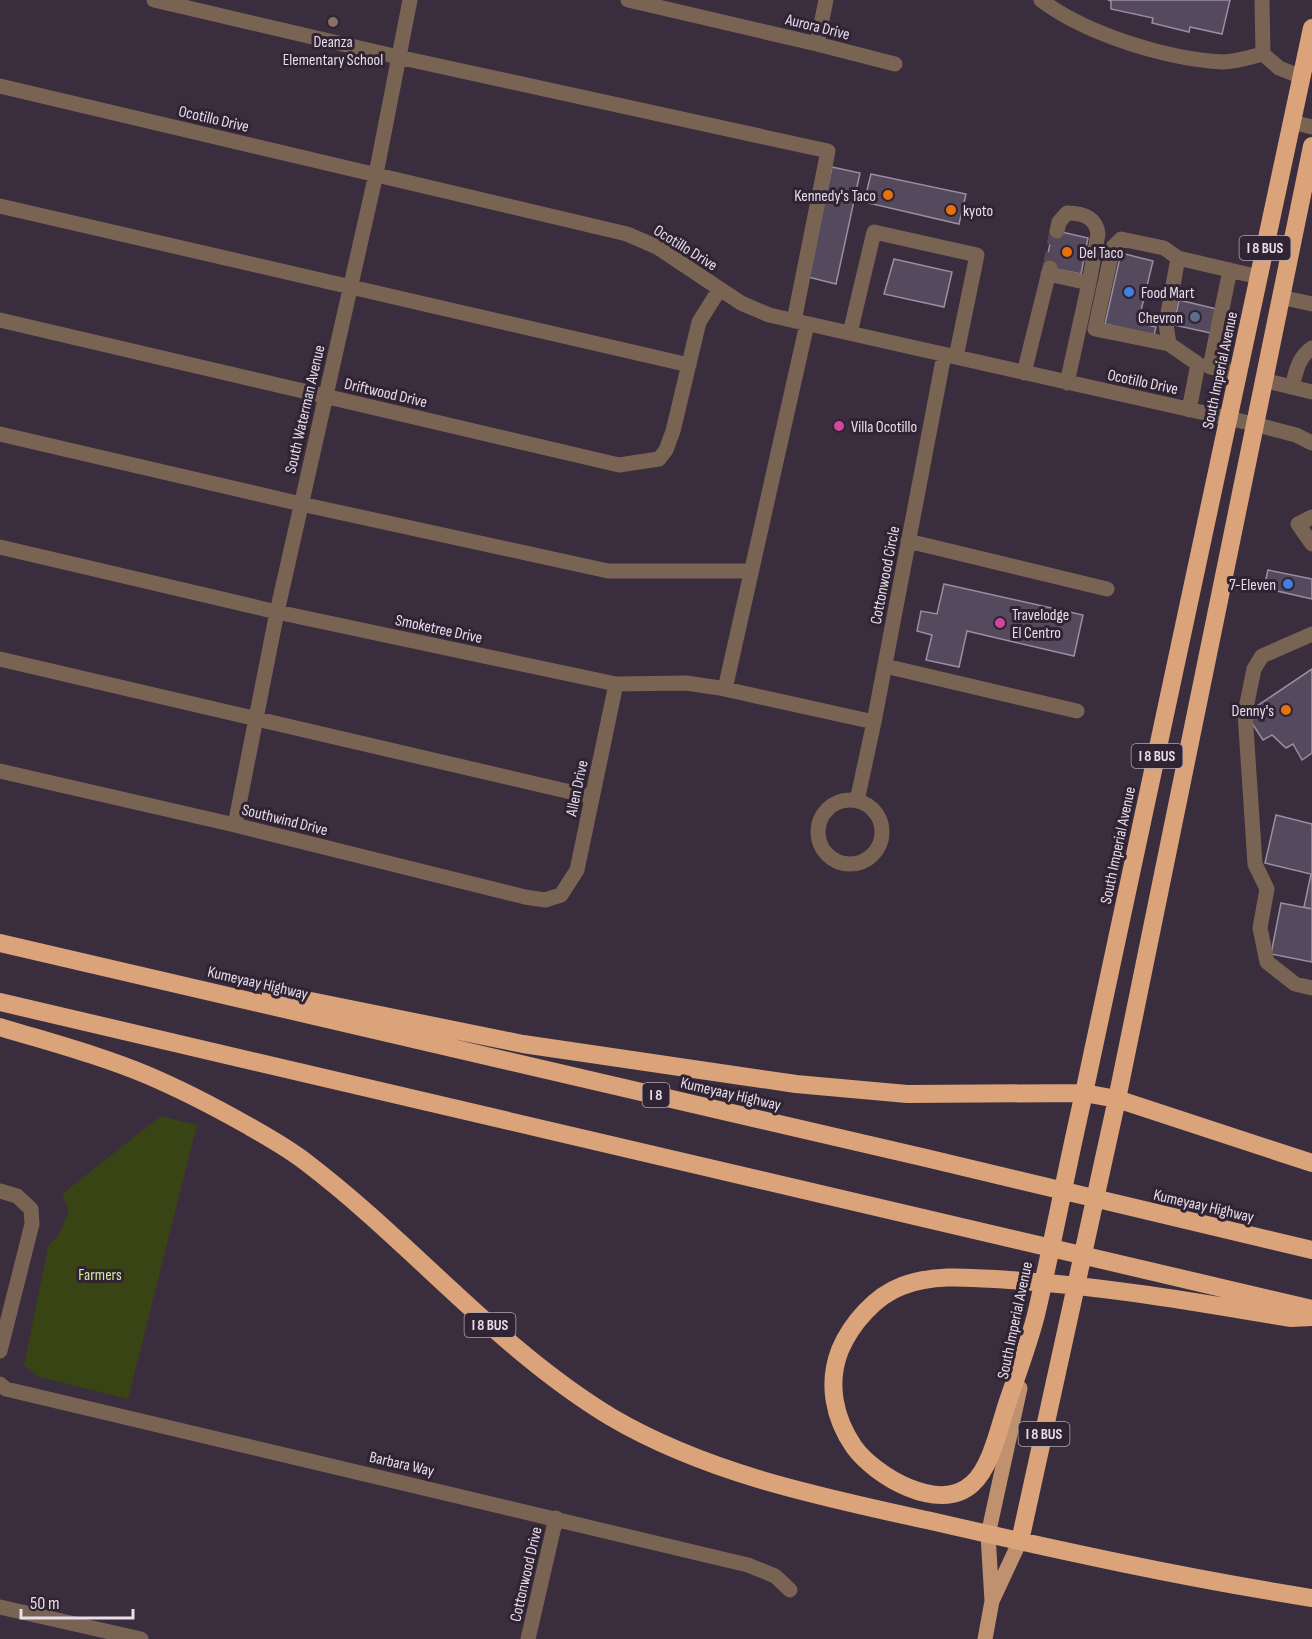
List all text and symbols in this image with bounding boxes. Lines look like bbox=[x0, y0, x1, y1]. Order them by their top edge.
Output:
street label: Aurora Drive bbox=[783, 10, 852, 45]
marker: Deanza Elementary School bbox=[326, 15, 340, 29]
place label: Deanza Elementary School bbox=[283, 33, 383, 70]
street label: Ocotillo Drive bbox=[177, 102, 251, 137]
place label: Kennedy's Taco bbox=[794, 187, 876, 206]
marker: Kennedy's Taco bbox=[881, 188, 895, 202]
place label: kyoto bbox=[963, 202, 993, 221]
marker: kyoto bbox=[944, 203, 958, 217]
street label: Ocotillo Drive bbox=[650, 221, 721, 275]
road number: I 8 BUS bbox=[1240, 236, 1290, 260]
place label: Del Taco bbox=[1079, 244, 1123, 263]
marker: Del Taco bbox=[1060, 245, 1074, 259]
place label: Food Mart bbox=[1141, 284, 1195, 303]
marker: Food Mart bbox=[1122, 285, 1136, 299]
place label: Chevron bbox=[1138, 309, 1183, 328]
marker: Chevron bbox=[1188, 310, 1202, 324]
street label: South Imperial Avenue bbox=[1199, 310, 1242, 431]
street label: South Waterman Avenue bbox=[281, 343, 329, 475]
street label: Ocotillo Drive bbox=[1106, 366, 1180, 399]
street label: Driftwood Drive bbox=[342, 375, 429, 412]
place label: Villa Ocotillo bbox=[851, 418, 917, 437]
marker: Villa Ocotillo bbox=[832, 419, 846, 433]
street label: Cottonwood Circle bbox=[867, 525, 904, 626]
place label: 7-Eleven bbox=[1229, 576, 1276, 595]
marker: 7-Eleven bbox=[1281, 577, 1295, 591]
place label: Travelodge El Centro bbox=[1012, 606, 1069, 643]
street label: Smoketree Drive bbox=[393, 611, 484, 648]
marker: Travelodge El Centro bbox=[993, 616, 1007, 630]
place label: Denny's bbox=[1232, 702, 1274, 721]
marker: Denny's bbox=[1279, 703, 1293, 717]
road number: I 8 BUS bbox=[1132, 744, 1182, 768]
street label: Allen Drive bbox=[562, 759, 593, 819]
street label: South Imperial Avenue bbox=[1097, 785, 1140, 906]
street label: Southwind Drive bbox=[240, 801, 330, 840]
street label: Kumeyaay Highway bbox=[206, 963, 310, 1004]
street label: Kumeyaay Highway bbox=[679, 1074, 783, 1115]
road number: I 8 bbox=[642, 1083, 670, 1107]
street label: Kumeyaay Highway bbox=[1152, 1186, 1256, 1227]
street label: South Imperial Avenue bbox=[994, 1260, 1037, 1381]
park label: Farmers bbox=[78, 1266, 122, 1285]
road number: I 8 BUS bbox=[464, 1313, 516, 1337]
road number: I 8 BUS bbox=[1018, 1422, 1070, 1446]
street label: Barbara Way bbox=[367, 1448, 436, 1481]
street label: Cottonwood Drive bbox=[506, 1525, 547, 1624]
scale bar bbox=[21, 1582, 134, 1620]
text: 50 m bbox=[30, 1593, 60, 1614]

